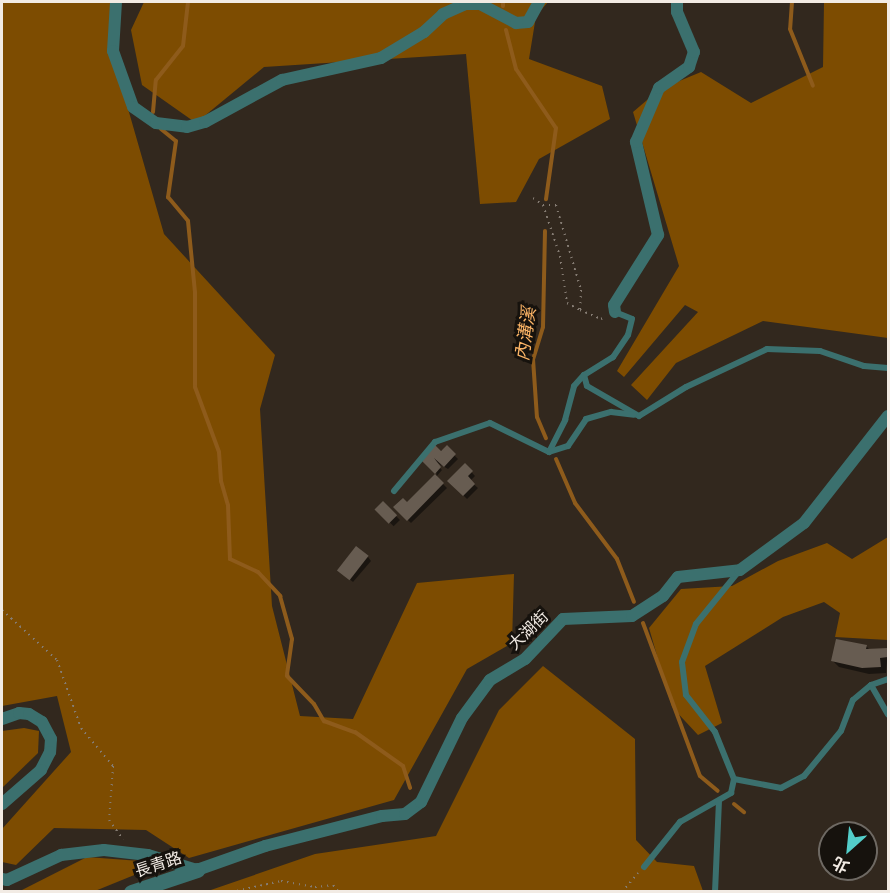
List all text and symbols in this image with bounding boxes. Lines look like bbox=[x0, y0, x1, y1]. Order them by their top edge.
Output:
water label: 內溝溪 bbox=[511, 306, 539, 362]
street label: 大湖街 bbox=[504, 606, 552, 654]
north arrow bbox=[818, 821, 878, 881]
street label: 長青路 bbox=[132, 847, 184, 881]
text: 北 bbox=[829, 854, 852, 878]

